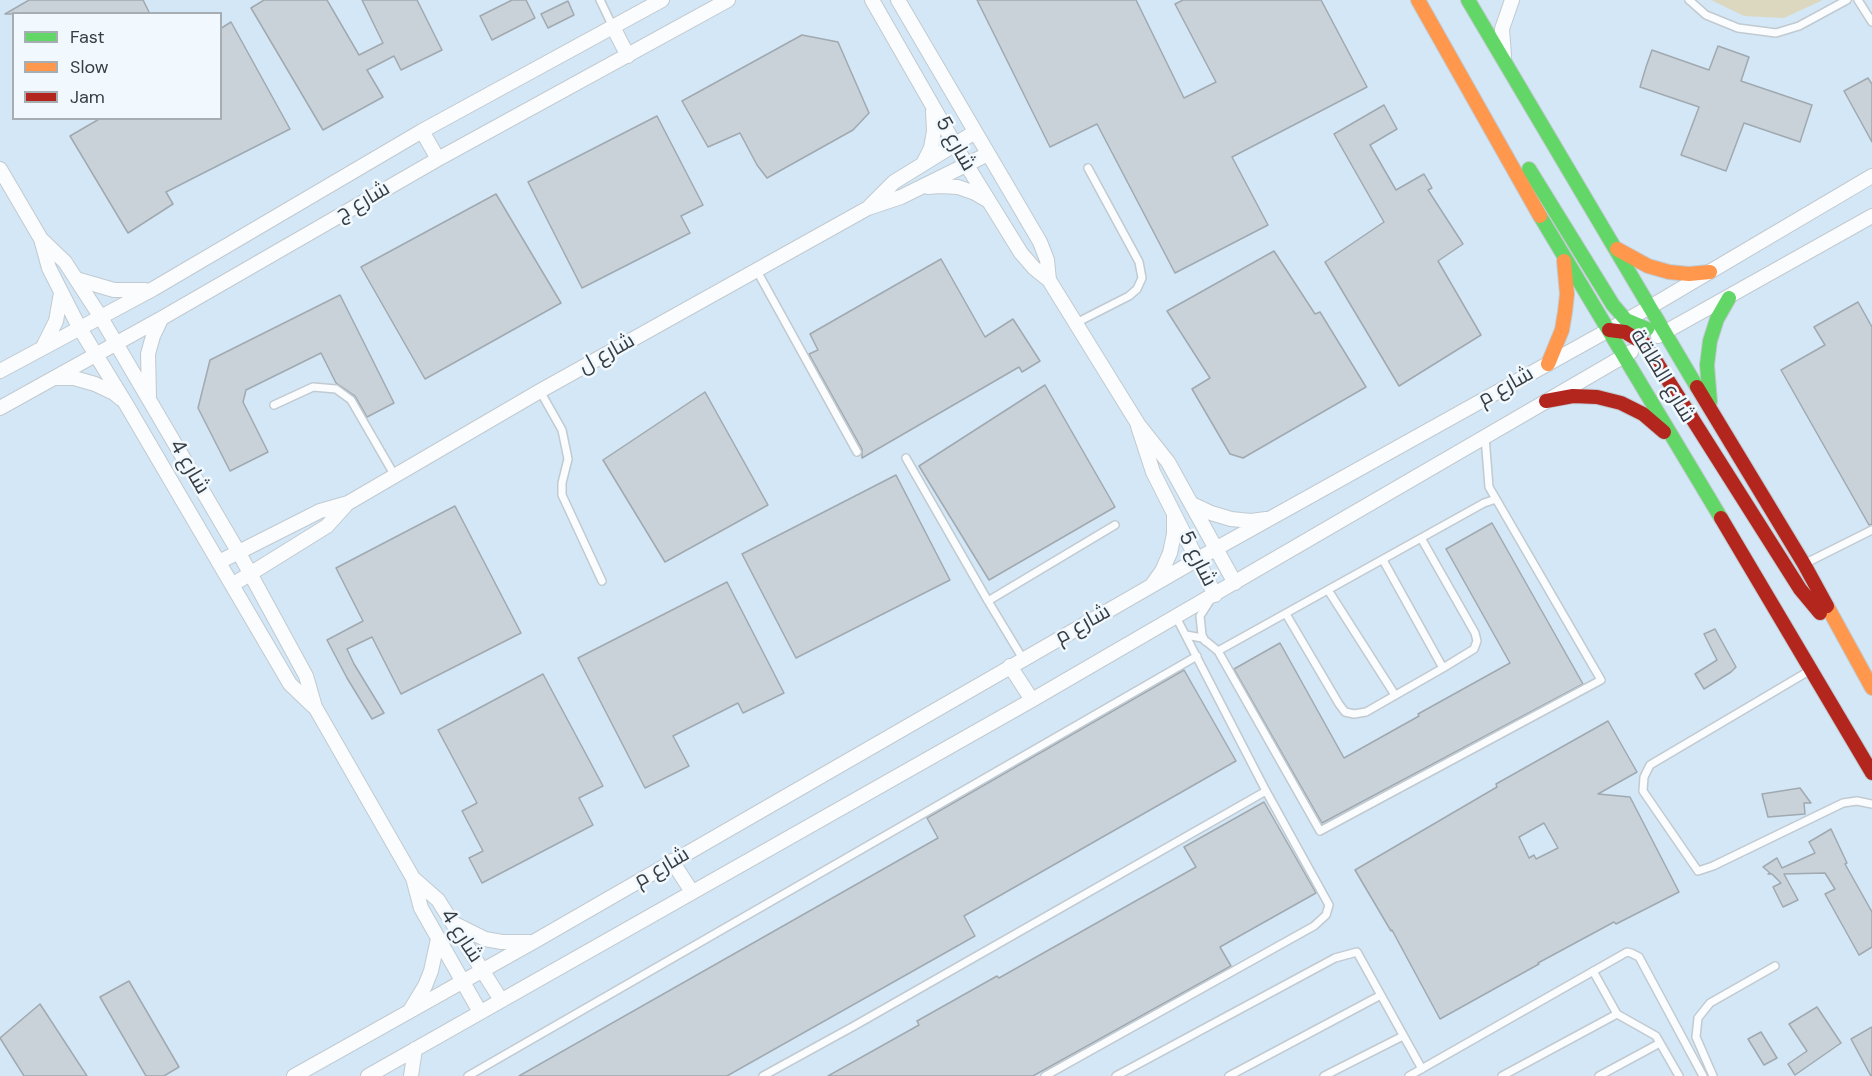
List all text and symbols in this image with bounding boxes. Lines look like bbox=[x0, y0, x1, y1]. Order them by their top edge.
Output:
legend bbox=[12, 12, 222, 120]
text: Fast bbox=[70, 25, 105, 49]
text: Slow bbox=[70, 55, 109, 79]
text: Jam bbox=[70, 85, 105, 109]
street label: شارع 5 bbox=[929, 112, 981, 176]
street label: شارع ج bbox=[331, 176, 395, 228]
street label: شارع الطاقة bbox=[1624, 325, 1700, 427]
street label: شارع ل bbox=[575, 328, 639, 380]
street label: شارع م bbox=[1474, 362, 1538, 412]
street label: شارع 4 bbox=[163, 435, 215, 499]
street label: شارع 5 bbox=[1172, 527, 1222, 591]
street label: شارع م bbox=[1051, 600, 1115, 650]
street label: شارع م bbox=[630, 842, 694, 894]
street label: شارع 4 bbox=[434, 904, 488, 968]

